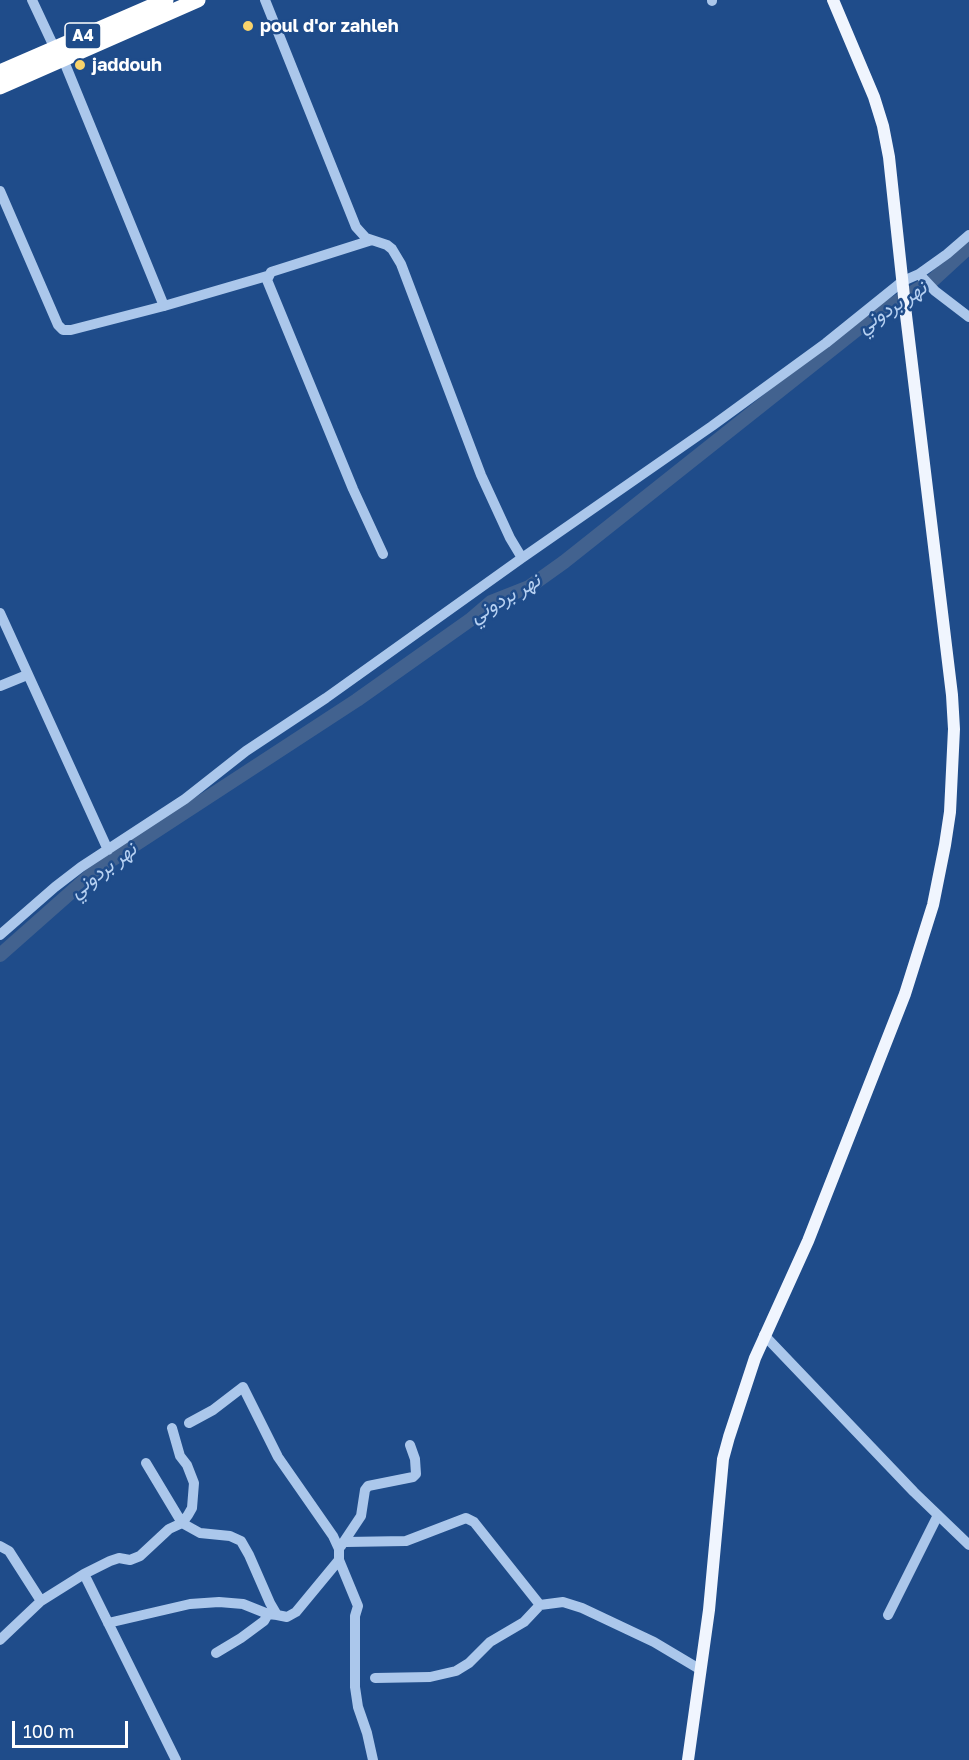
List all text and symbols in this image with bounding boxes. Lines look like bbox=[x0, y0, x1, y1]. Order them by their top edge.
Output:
place label: poul d'or zahleh bbox=[260, 15, 399, 37]
marker: poul d'or zahleh bbox=[241, 19, 255, 33]
road number: A4 bbox=[65, 23, 101, 49]
place label: jaddouh bbox=[92, 54, 162, 76]
marker: jaddouh bbox=[73, 58, 87, 72]
water label: نهر بردوني bbox=[853, 276, 931, 338]
water label: نهر بردوني bbox=[465, 568, 545, 628]
water label: نهر بردوني bbox=[65, 837, 141, 903]
scale bar bbox=[15, 1709, 130, 1747]
text: 100 m bbox=[23, 1720, 74, 1742]

